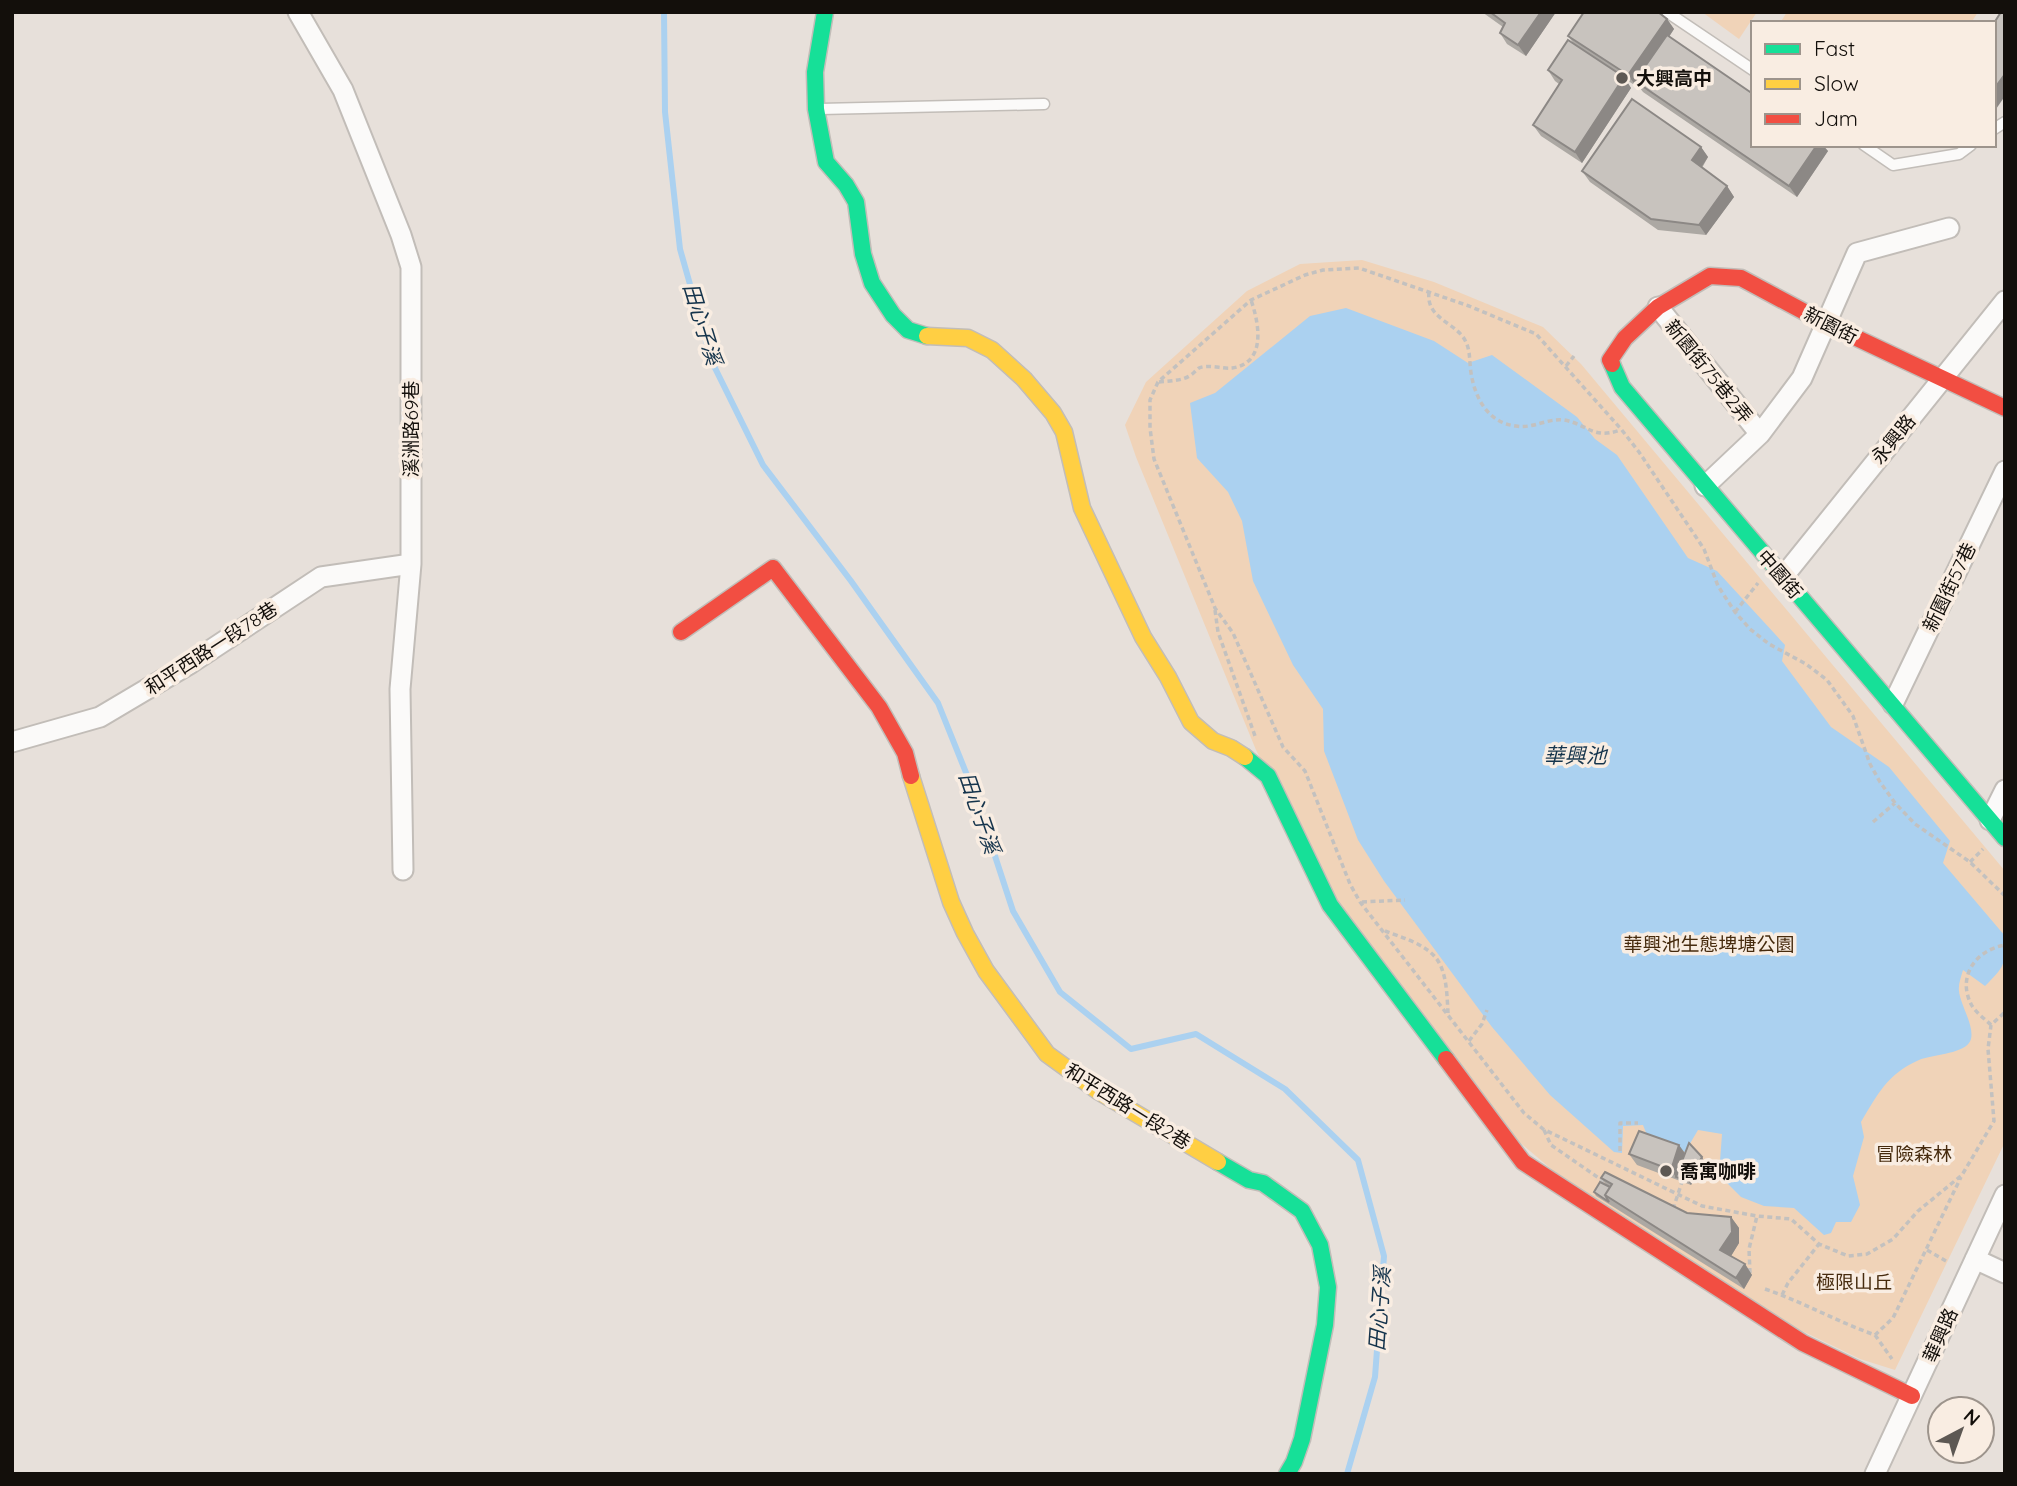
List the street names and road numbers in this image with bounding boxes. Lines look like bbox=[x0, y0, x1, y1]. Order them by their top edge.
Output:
street label: 新園街 bbox=[1800, 301, 1862, 349]
street label: 新園街75巷2弄 bbox=[1660, 315, 1758, 427]
street label: 溪洲路69巷 bbox=[399, 381, 423, 477]
street label: 永興路 bbox=[1866, 409, 1920, 469]
street label: 新園街57巷 bbox=[1917, 539, 1981, 635]
street label: 中園街 bbox=[1752, 545, 1808, 603]
street label: 和平西路一段78巷 bbox=[140, 596, 282, 700]
street label: 和平西路一段2巷 bbox=[1061, 1058, 1195, 1154]
street label: 華興路 bbox=[1917, 1304, 1963, 1366]

